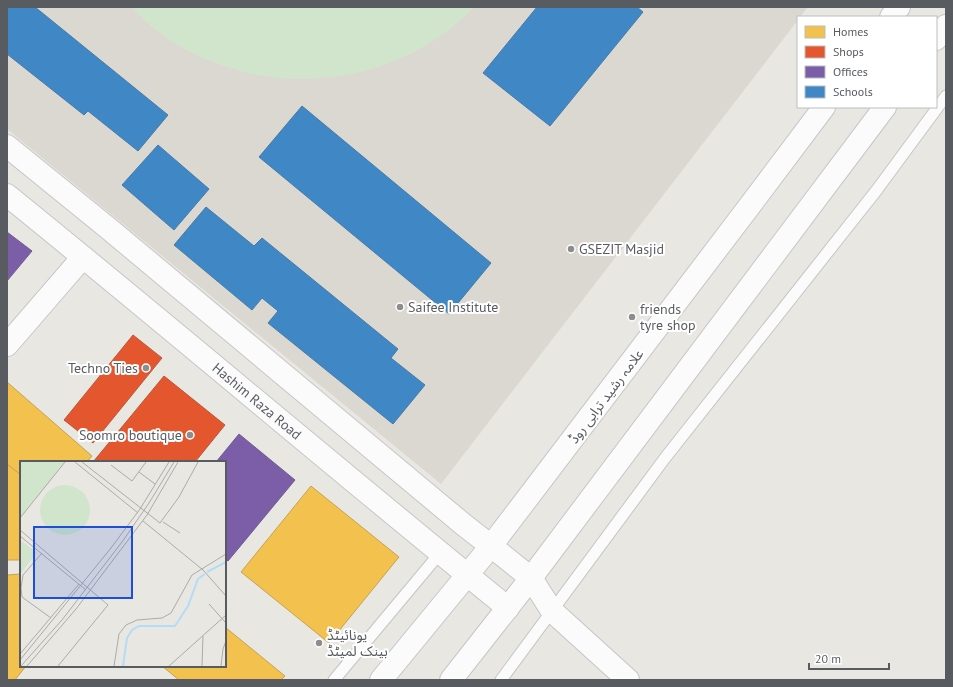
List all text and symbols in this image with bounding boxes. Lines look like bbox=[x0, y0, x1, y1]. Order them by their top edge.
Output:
legend bbox=[797, 16, 937, 108]
text: Homes bbox=[833, 24, 868, 39]
text: Shops bbox=[833, 44, 864, 59]
text: Offices bbox=[833, 64, 868, 79]
text: Schools bbox=[833, 84, 873, 99]
place label: GSEZIT Masjid bbox=[579, 240, 664, 258]
marker: GSEZIT Masjid bbox=[566, 244, 576, 254]
place label: Saifee Institute bbox=[408, 298, 498, 316]
place label: friends tyre shop bbox=[640, 300, 696, 334]
marker: Saifee Institute bbox=[395, 302, 405, 312]
marker: friends tyre shop bbox=[627, 312, 637, 322]
street label: علامہ رشید ترابی روڈ bbox=[565, 345, 647, 447]
place label: Techno Ties bbox=[68, 359, 138, 377]
street label: Hashim Raza Road bbox=[209, 359, 305, 443]
marker: Techno Ties bbox=[141, 363, 151, 373]
place label: Soomro boutique bbox=[79, 426, 182, 444]
marker: Soomro boutique bbox=[185, 430, 195, 440]
inset map bbox=[20, 461, 226, 667]
place label: یونائیٹڈ بینک لمیٹڈ bbox=[327, 626, 388, 660]
marker: یونائیٹڈ بینک لمیٹڈ bbox=[314, 638, 324, 648]
scale bar bbox=[809, 645, 889, 671]
text: 20 m bbox=[815, 651, 841, 666]

